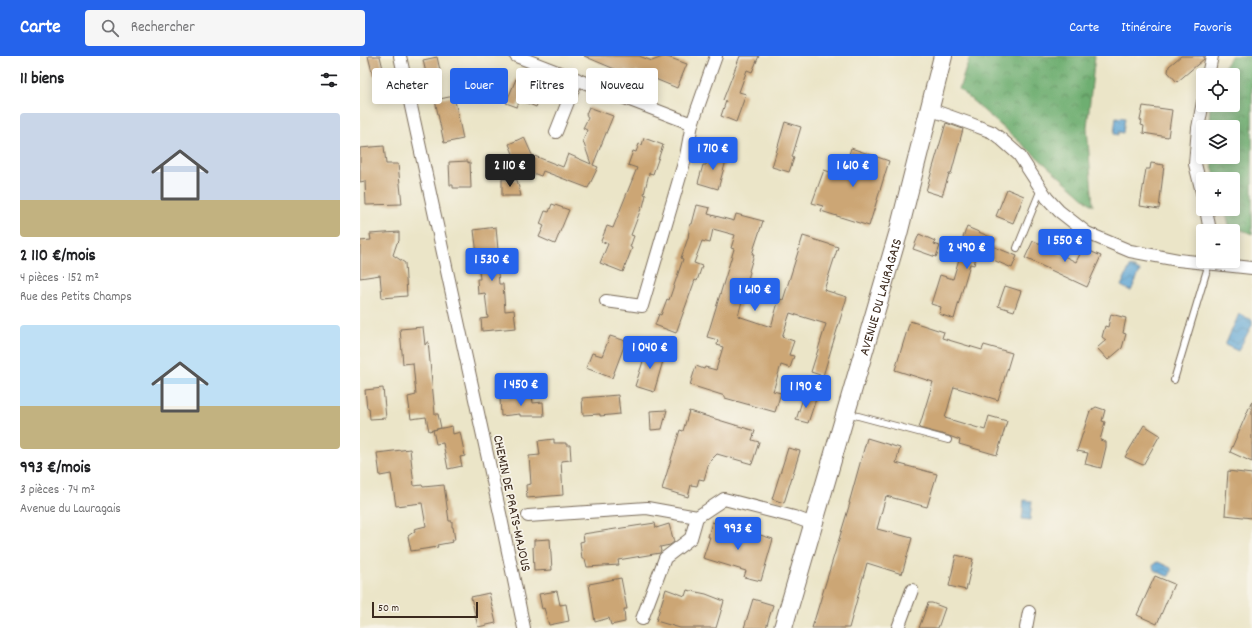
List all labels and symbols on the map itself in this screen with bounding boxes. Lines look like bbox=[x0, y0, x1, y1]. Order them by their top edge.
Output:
pin: 1 710 € bbox=[676, 137, 750, 171]
pin: 2 110 € bbox=[473, 154, 547, 188]
pin: 1 610 € bbox=[816, 154, 890, 188]
pin: 1 550 € bbox=[1028, 229, 1102, 263]
street label: AVENUE DU LAURAGAIS bbox=[855, 236, 908, 358]
pin: 2 490 € bbox=[930, 236, 1004, 270]
pin: 1 530 € bbox=[455, 248, 529, 282]
pin: 1 610 € bbox=[718, 278, 792, 312]
pin: 1 040 € bbox=[613, 336, 687, 370]
pin: 1 450 € bbox=[484, 373, 558, 407]
pin: 1 190 € bbox=[769, 375, 843, 409]
street label: CHEMIN DE PRATS-MAJOUS bbox=[487, 433, 535, 574]
pin: 993 € bbox=[710, 517, 766, 551]
scale bar bbox=[372, 600, 478, 619]

